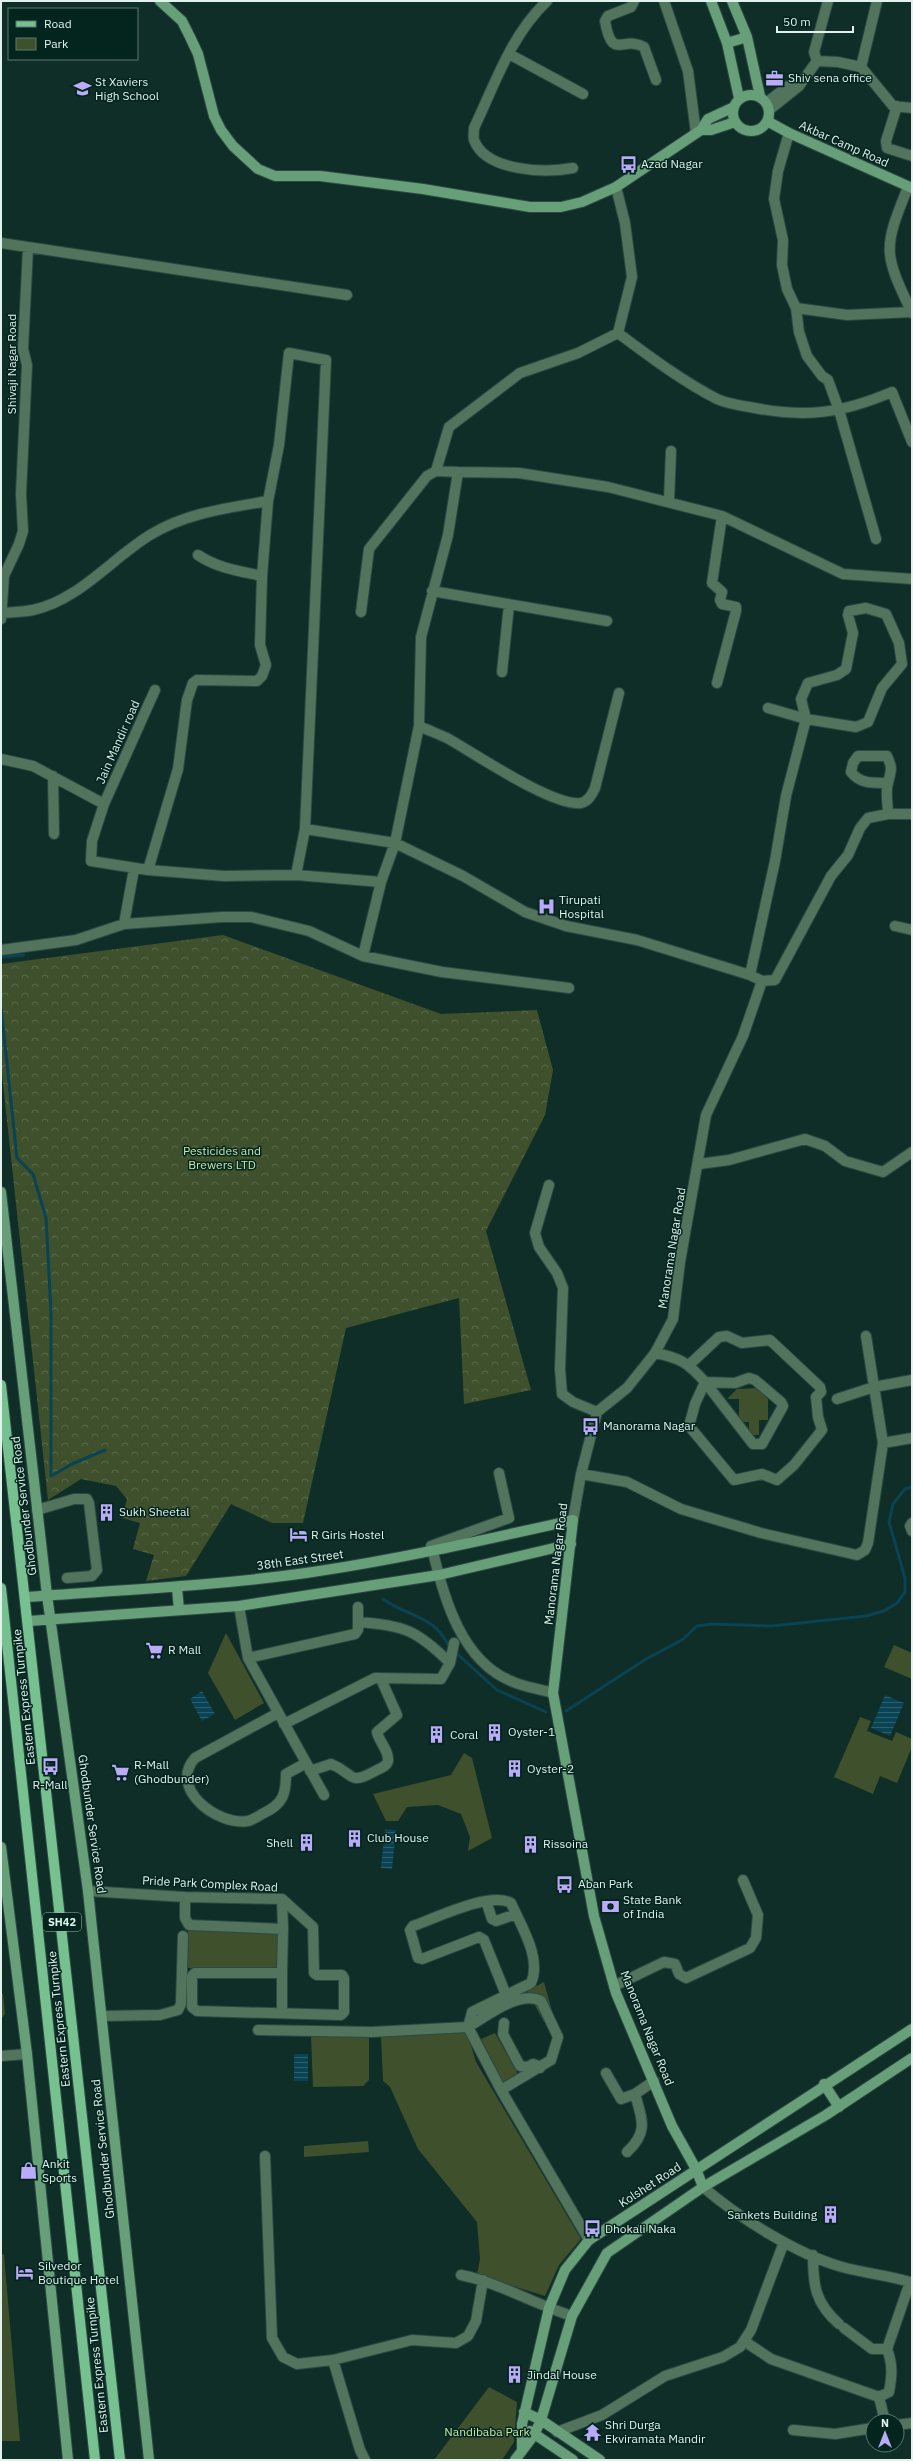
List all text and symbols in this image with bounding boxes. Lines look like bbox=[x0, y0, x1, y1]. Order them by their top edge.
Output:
legend bbox=[8, 8, 138, 60]
scale bar bbox=[777, 8, 853, 34]
text: 50 m bbox=[783, 14, 811, 29]
text: Road bbox=[44, 16, 72, 31]
text: Park bbox=[44, 36, 69, 51]
office icon: Shiv sena office bbox=[765, 68, 785, 88]
place label: Shiv sena office bbox=[788, 70, 872, 85]
place label: St Xaviers High School bbox=[95, 74, 159, 103]
school or university icon: St Xaviers High School bbox=[72, 79, 92, 99]
street label: Akbar Camp Road bbox=[797, 117, 891, 170]
bus stop icon: Azad Nagar bbox=[618, 154, 638, 174]
place label: Azad Nagar bbox=[641, 156, 703, 171]
street label: Shivaji Nagar Road bbox=[4, 314, 19, 414]
street label: Jain Mandir road bbox=[92, 698, 143, 786]
place label: Tirupati Hospital bbox=[559, 892, 604, 921]
hospital icon: Tirupati Hospital bbox=[536, 897, 556, 917]
park label: Pesticides and Brewers LTD bbox=[183, 1143, 261, 1172]
street label: Manorama Nagar Road bbox=[655, 1186, 689, 1310]
bus stop icon: Manorama Nagar bbox=[580, 1416, 600, 1436]
place label: Manorama Nagar bbox=[603, 1418, 696, 1433]
street label: Ghodbunder Service Road bbox=[8, 1436, 39, 1577]
building icon: Sukh Sheetal bbox=[96, 1502, 116, 1522]
street label: Manorama Nagar Road bbox=[541, 1502, 570, 1626]
place label: Sukh Sheetal bbox=[119, 1504, 190, 1519]
hotel icon: R Girls Hostel bbox=[288, 1525, 308, 1545]
place label: R Girls Hostel bbox=[311, 1527, 384, 1542]
street label: 38th East Street bbox=[256, 1546, 344, 1573]
street label: Eastern Express Turnpike bbox=[9, 1628, 38, 1766]
supermarket icon: R Mall bbox=[145, 1640, 165, 1660]
place label: R Mall bbox=[168, 1642, 201, 1657]
building icon: Oyster-1 bbox=[485, 1722, 505, 1742]
place label: Oyster-1 bbox=[508, 1724, 555, 1739]
building icon: Coral bbox=[427, 1725, 447, 1745]
place label: Coral bbox=[450, 1727, 478, 1742]
street label: Ghodbunder Service Road bbox=[75, 1753, 110, 1894]
bus stop icon: R-Mall bbox=[40, 1756, 60, 1776]
place label: R-Mall (Ghodbunder) bbox=[134, 1757, 209, 1786]
building icon: Oyster-2 bbox=[504, 1759, 524, 1779]
place label: Oyster-2 bbox=[527, 1761, 574, 1776]
supermarket icon: R-Mall (Ghodbunder) bbox=[111, 1762, 131, 1782]
place label: R-Mall bbox=[33, 1777, 67, 1792]
building icon: Club House bbox=[344, 1828, 364, 1848]
place label: Club House bbox=[367, 1830, 429, 1845]
building icon: Shell bbox=[296, 1833, 316, 1853]
building icon: Rissoina bbox=[520, 1834, 540, 1854]
place label: Shell bbox=[266, 1835, 293, 1850]
place label: Rissoina bbox=[543, 1836, 589, 1851]
street label: Pride Park Complex Road bbox=[142, 1872, 278, 1895]
bus stop icon: Aban Park bbox=[555, 1874, 575, 1894]
place label: Aban Park bbox=[578, 1876, 634, 1891]
place label: State Bank of India bbox=[623, 1892, 682, 1921]
bank icon: State Bank of India bbox=[600, 1897, 620, 1917]
road number: SH42 bbox=[43, 1913, 81, 1931]
street label: Eastern Express Turnpike bbox=[44, 1950, 73, 2088]
street label: Manorama Nagar Road bbox=[618, 1968, 677, 2087]
street label: Ghodbunder Service Road bbox=[88, 2079, 117, 2220]
place label: Ankit Sports bbox=[42, 2156, 77, 2185]
street label: Kolshet Road bbox=[616, 2159, 684, 2210]
shop icon: Ankit Sports bbox=[19, 2161, 39, 2181]
building icon: Sankets Building bbox=[820, 2205, 840, 2225]
place label: Sankets Building bbox=[727, 2207, 818, 2222]
bus stop icon: Dhokali Naka bbox=[582, 2219, 602, 2239]
place label: Dhokali Naka bbox=[605, 2221, 677, 2236]
place label: Silvedor Boutique Hotel bbox=[38, 2258, 119, 2287]
hotel icon: Silvedor Boutique Hotel bbox=[15, 2263, 35, 2283]
street label: Eastern Express Turnpike bbox=[82, 2296, 111, 2434]
building icon: Jindal House bbox=[504, 2365, 524, 2385]
place label: Jindal House bbox=[527, 2367, 597, 2382]
north arrow bbox=[865, 2413, 905, 2453]
text: N bbox=[881, 2416, 889, 2430]
place label: Shri Durga Ekviramata Mandir bbox=[605, 2417, 706, 2446]
temple icon: Shri Durga Ekviramata Mandir bbox=[582, 2422, 602, 2442]
park label: Nandibaba Park bbox=[444, 2424, 530, 2439]

